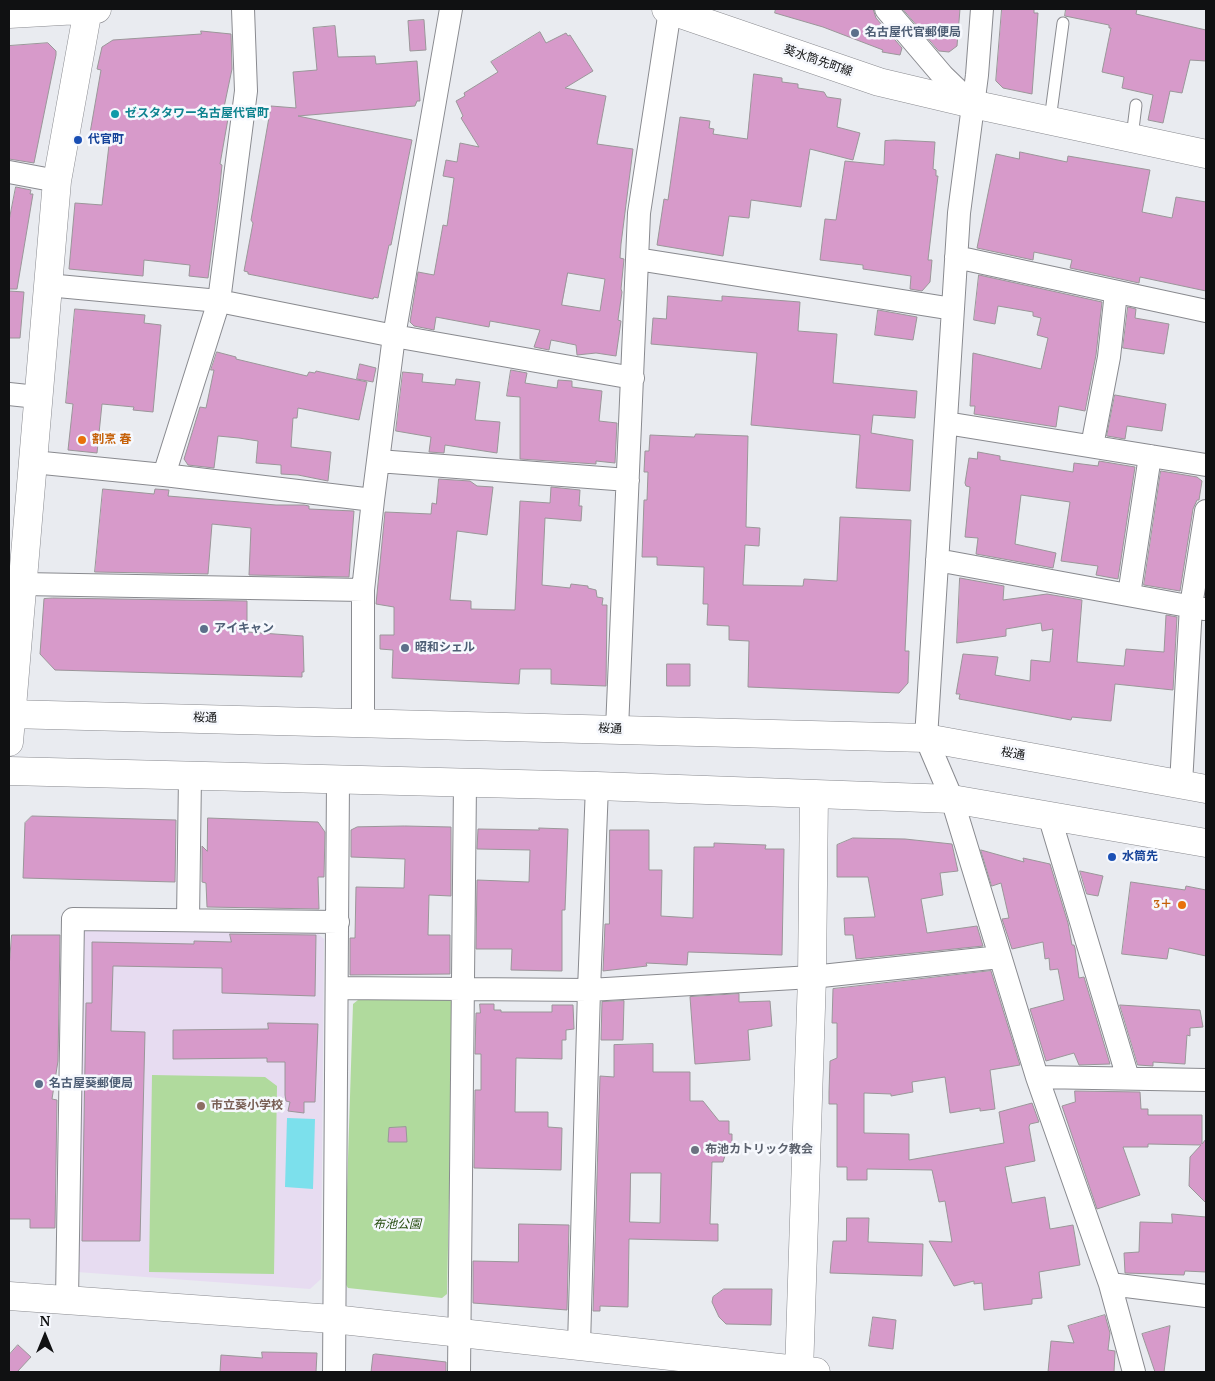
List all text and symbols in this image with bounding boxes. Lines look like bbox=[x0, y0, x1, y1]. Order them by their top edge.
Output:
place label: 名古屋代官郵便局 bbox=[865, 26, 961, 40]
marker: 名古屋代官郵便局 bbox=[849, 27, 861, 39]
street label: 葵水筒先町線 bbox=[782, 42, 854, 80]
place label: ゼスタタワー名古屋代官町 bbox=[125, 107, 269, 121]
marker: ゼスタタワー名古屋代官町 bbox=[109, 108, 121, 120]
place label: 代官町 bbox=[88, 133, 124, 147]
marker: 代官町 bbox=[72, 134, 84, 146]
place label: 割烹 春 bbox=[92, 433, 131, 447]
marker: 割烹 春 bbox=[76, 434, 88, 446]
place label: アイキャン bbox=[214, 622, 274, 636]
marker: アイキャン bbox=[198, 623, 210, 635]
place label: 昭和シェル bbox=[415, 641, 475, 655]
marker: 昭和シェル bbox=[399, 642, 411, 654]
street label: 桜通 bbox=[193, 711, 217, 725]
street label: 桜通 bbox=[598, 721, 622, 737]
street label: 桜通 bbox=[1000, 745, 1026, 763]
place label: 水筒先 bbox=[1122, 850, 1158, 864]
marker: 水筒先 bbox=[1106, 851, 1118, 863]
place label: 3＋ bbox=[1153, 898, 1172, 912]
marker: 3＋ bbox=[1176, 899, 1188, 911]
place label: 名古屋葵郵便局 bbox=[49, 1077, 133, 1091]
marker: 名古屋葵郵便局 bbox=[33, 1078, 45, 1090]
place label: 市立葵小学校 bbox=[211, 1099, 283, 1113]
marker: 市立葵小学校 bbox=[195, 1100, 207, 1112]
place label: 布池カトリック教会 bbox=[705, 1143, 813, 1157]
marker: 布池カトリック教会 bbox=[689, 1144, 701, 1156]
park label: 布池公園 bbox=[373, 1218, 421, 1232]
north arrow bbox=[20, 1311, 70, 1361]
text: N bbox=[40, 1311, 50, 1330]

